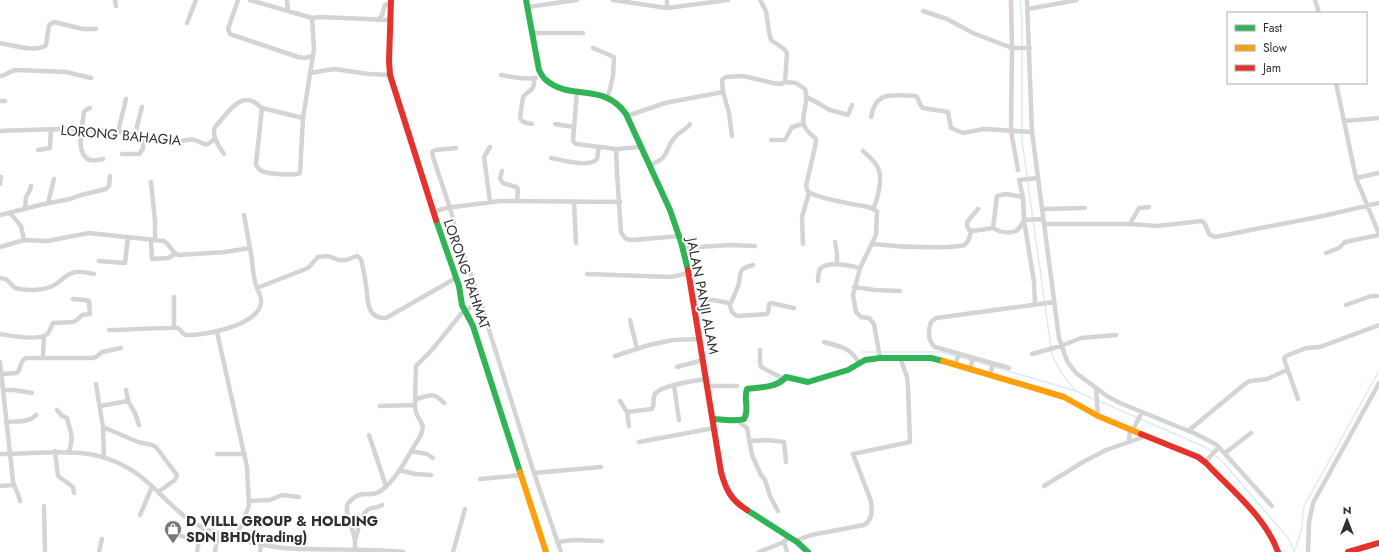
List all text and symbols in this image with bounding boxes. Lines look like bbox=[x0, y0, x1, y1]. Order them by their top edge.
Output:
legend bbox=[1227, 12, 1367, 84]
text: Fast bbox=[1263, 19, 1282, 37]
text: Slow bbox=[1263, 39, 1288, 57]
text: Jam bbox=[1261, 59, 1281, 77]
street label: LORONG BAHAGIA bbox=[60, 120, 183, 150]
street label: LORONG RAHMAT bbox=[439, 216, 495, 332]
street label: JALAN PANJI ALAM bbox=[682, 234, 724, 356]
north arrow bbox=[1327, 500, 1367, 540]
text: N bbox=[1343, 502, 1351, 518]
place label: D VILLL GROUP & HOLDING SDN BHD(trading) bbox=[186, 511, 378, 547]
shop icon: D VILLL GROUP & HOLDING SDN BHD(trading) bbox=[163, 519, 183, 544]

